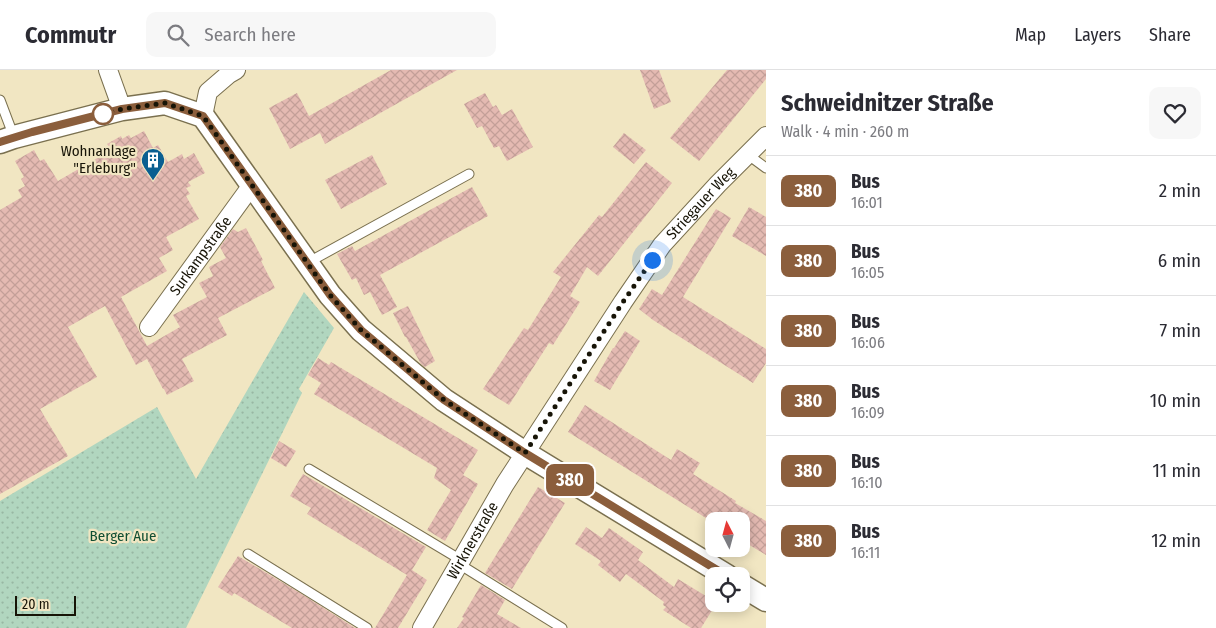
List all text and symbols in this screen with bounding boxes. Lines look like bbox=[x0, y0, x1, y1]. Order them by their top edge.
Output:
search box bbox=[146, 12, 496, 57]
text: Commutr bbox=[25, 21, 116, 49]
icon: search bbox=[164, 21, 192, 49]
text: Search here bbox=[204, 23, 296, 46]
text: Map bbox=[1015, 24, 1046, 46]
text: Layers bbox=[1074, 24, 1121, 46]
text: Share bbox=[1149, 24, 1191, 46]
button: heart bbox=[1149, 87, 1201, 139]
text: Schweidnitzer Straße bbox=[781, 89, 994, 117]
unlabelled marker bbox=[92, 103, 114, 125]
text: Walk · 4 min · 260 m bbox=[781, 122, 909, 141]
place label: Wohnanlage "Erleburg" bbox=[61, 142, 136, 177]
building icon: Wohnanlage "Erleburg" bbox=[140, 147, 166, 181]
street label: Striegauer Weg bbox=[662, 163, 739, 243]
text: Bus bbox=[851, 170, 880, 193]
text: 2 min bbox=[1159, 179, 1201, 202]
text: 380 bbox=[795, 180, 822, 202]
text: 16:01 bbox=[851, 193, 883, 212]
street label: Surkampstraße bbox=[166, 213, 235, 299]
text: Bus bbox=[851, 240, 880, 263]
your location bbox=[640, 248, 665, 273]
text: 6 min bbox=[1158, 249, 1201, 272]
text: 380 bbox=[795, 250, 822, 272]
text: 16:05 bbox=[851, 263, 884, 282]
text: Bus bbox=[851, 310, 880, 333]
text: 7 min bbox=[1159, 319, 1201, 342]
text: 380 bbox=[795, 320, 822, 342]
text: 16:06 bbox=[851, 333, 885, 352]
text: Bus bbox=[851, 380, 880, 403]
text: 10 min bbox=[1150, 389, 1201, 412]
text: 380 bbox=[795, 390, 822, 412]
text: 16:09 bbox=[851, 403, 885, 422]
text: Bus bbox=[851, 450, 880, 473]
text: 11 min bbox=[1153, 459, 1201, 482]
text: 380 bbox=[795, 460, 822, 482]
line badge: 380 bbox=[541, 464, 599, 496]
text: 380 bbox=[556, 469, 584, 491]
text: 16:10 bbox=[851, 473, 883, 492]
street label: Wirknerstraße bbox=[443, 499, 502, 582]
north arrow bbox=[705, 512, 750, 558]
map controls bbox=[705, 512, 750, 612]
text: Bus bbox=[851, 520, 880, 543]
park label: Berger Aue bbox=[90, 527, 156, 545]
text: 12 min bbox=[1151, 529, 1201, 552]
text: 380 bbox=[795, 530, 822, 552]
text: 16:11 bbox=[851, 543, 880, 562]
button: locate bbox=[705, 567, 750, 612]
scale bar bbox=[15, 593, 76, 616]
text: 20 m bbox=[22, 596, 50, 613]

